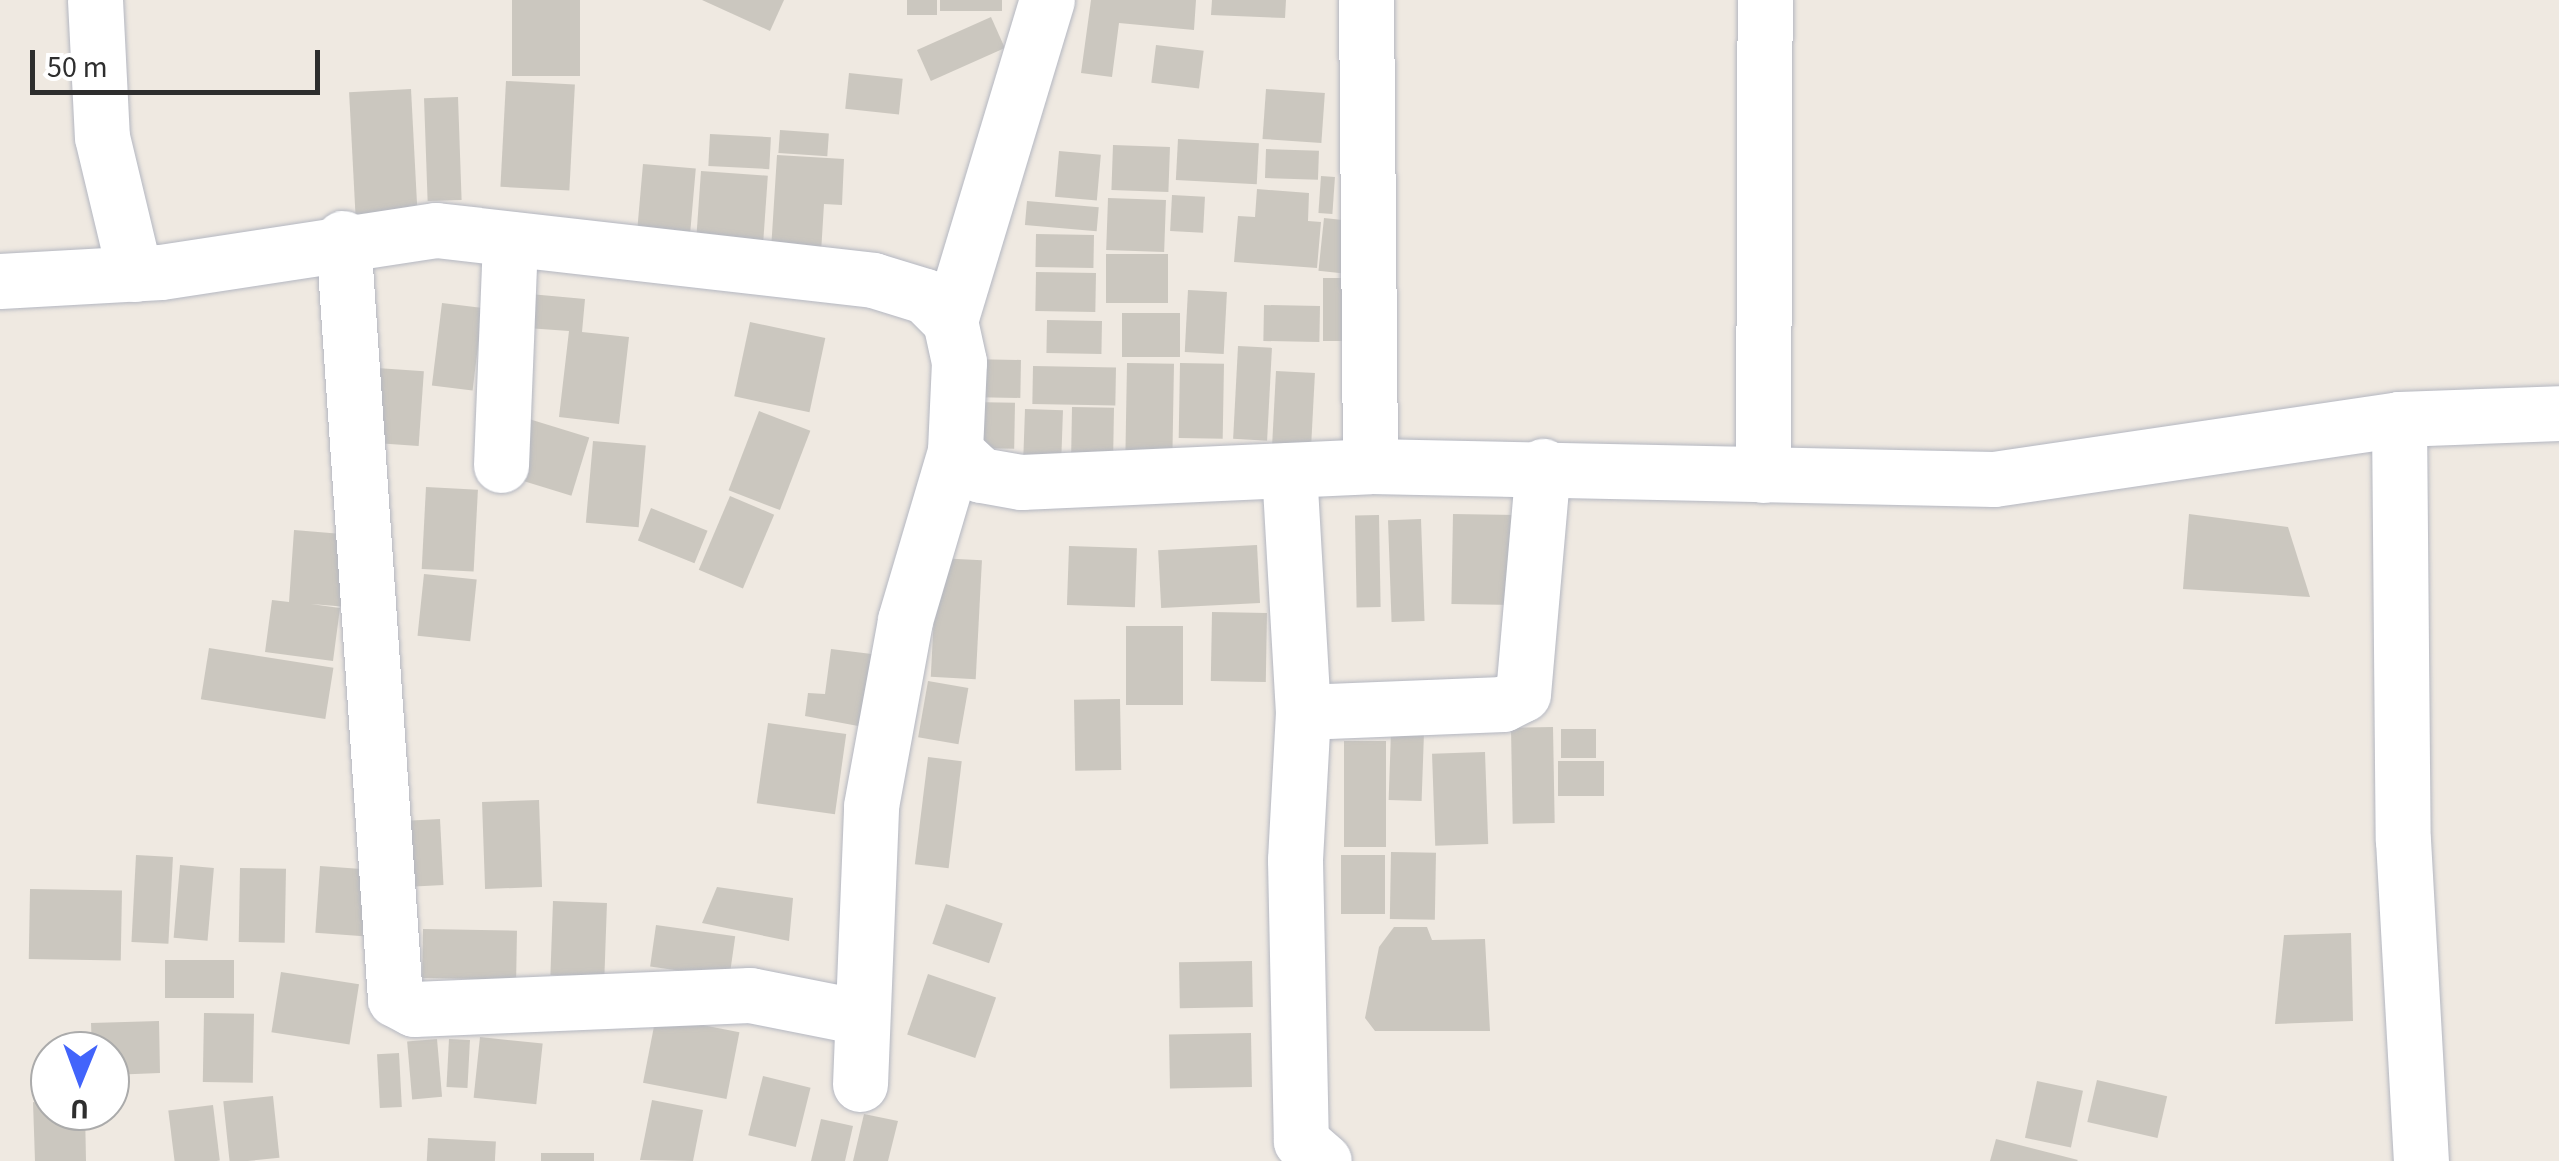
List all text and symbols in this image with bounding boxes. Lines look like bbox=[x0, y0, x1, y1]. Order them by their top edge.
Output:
scale bar bbox=[35, 30, 325, 92]
text: 50 m bbox=[47, 46, 108, 89]
north arrow bbox=[30, 1031, 130, 1131]
text: U bbox=[70, 1089, 89, 1129]

